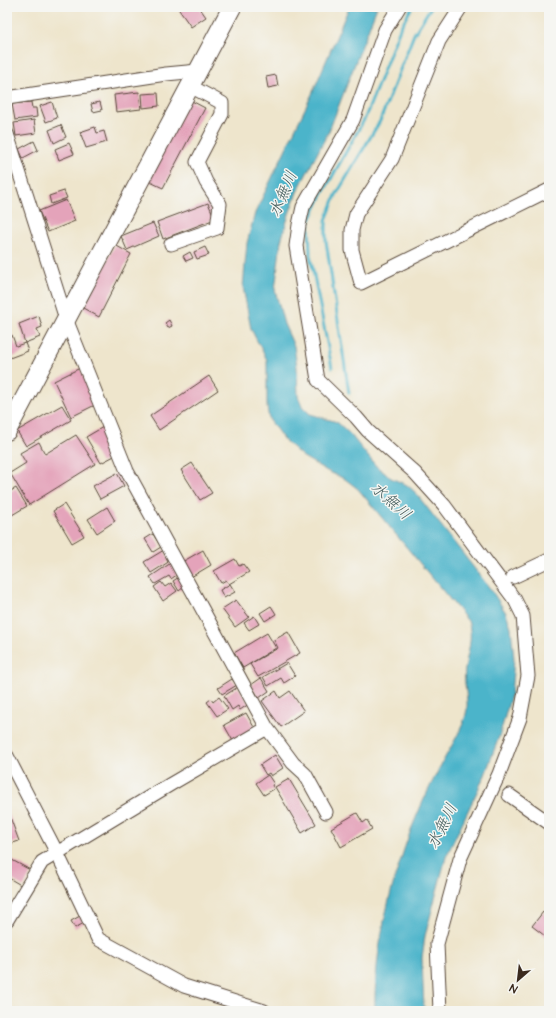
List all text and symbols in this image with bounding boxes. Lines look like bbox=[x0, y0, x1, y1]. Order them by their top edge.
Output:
water label: 水無川 bbox=[263, 168, 303, 220]
water label: 水無川 bbox=[366, 477, 416, 525]
water label: 水無川 bbox=[422, 800, 462, 852]
north arrow bbox=[498, 960, 538, 1000]
text: N bbox=[507, 980, 520, 997]

